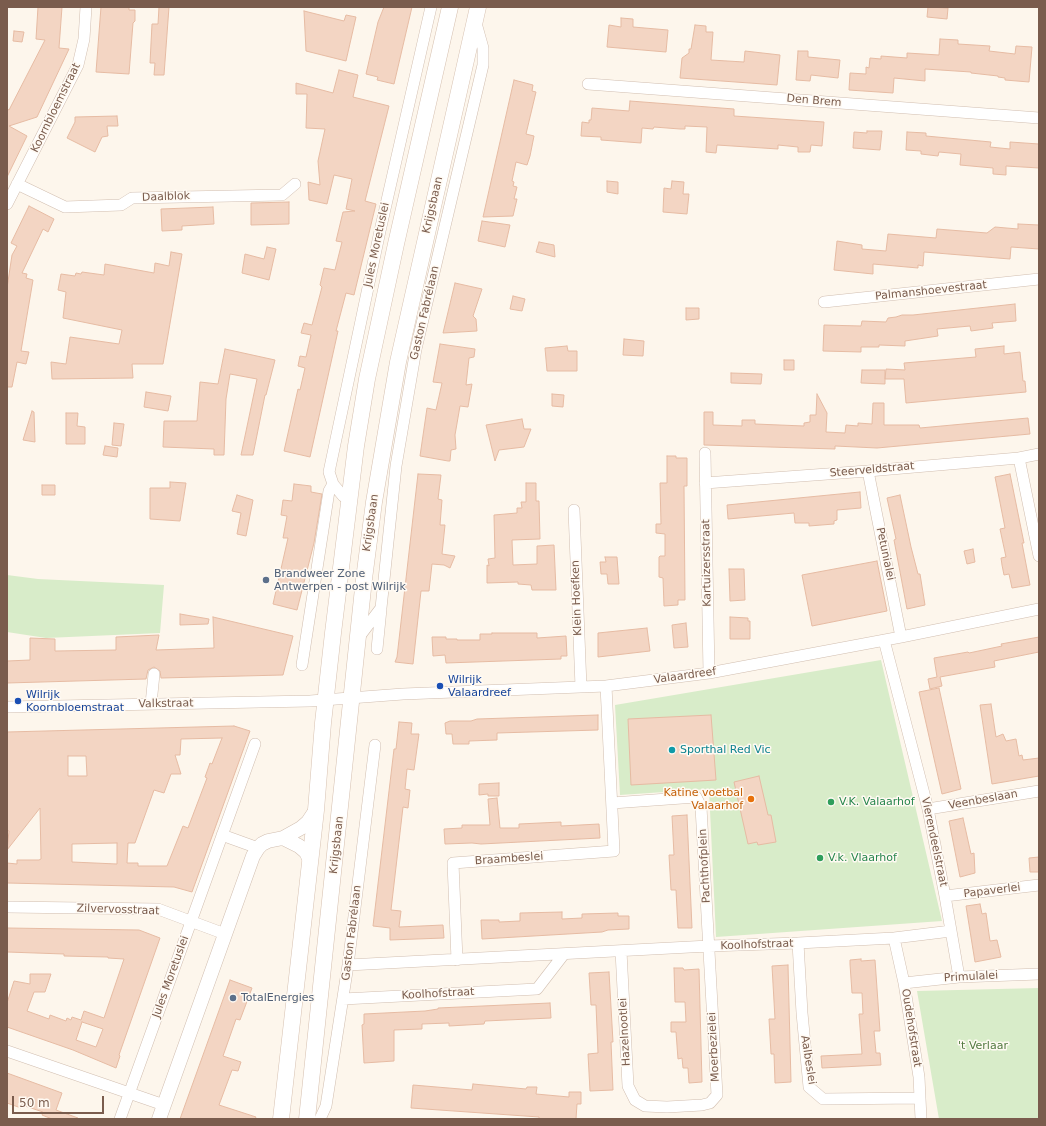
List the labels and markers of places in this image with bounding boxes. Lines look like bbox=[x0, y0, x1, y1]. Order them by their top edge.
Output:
place label: Brandweer Zone Antwerpen - post Wilrijk bbox=[274, 567, 406, 593]
marker: Brandweer Zone Antwerpen - post Wilrijk bbox=[261, 575, 271, 585]
place label: Wilrijk Valaardreef bbox=[448, 673, 511, 699]
marker: Wilrijk Valaardreef bbox=[435, 681, 445, 691]
place label: Wilrijk Koornbloemstraat bbox=[26, 688, 124, 714]
marker: Wilrijk Koornbloemstraat bbox=[13, 696, 23, 706]
place label: Sporthal Red Vic bbox=[680, 743, 771, 757]
marker: Sporthal Red Vic bbox=[667, 745, 677, 755]
place label: Katine voetbal Valaarhof bbox=[664, 786, 743, 812]
marker: Katine voetbal Valaarhof bbox=[746, 794, 756, 804]
place label: V.K. Valaarhof bbox=[839, 795, 915, 809]
marker: V.K. Valaarhof bbox=[826, 797, 836, 807]
place label: V.k. Vlaarhof bbox=[828, 851, 897, 865]
marker: V.k. Vlaarhof bbox=[815, 853, 825, 863]
place label: TotalEnergies bbox=[241, 991, 314, 1005]
marker: TotalEnergies bbox=[228, 993, 238, 1003]

